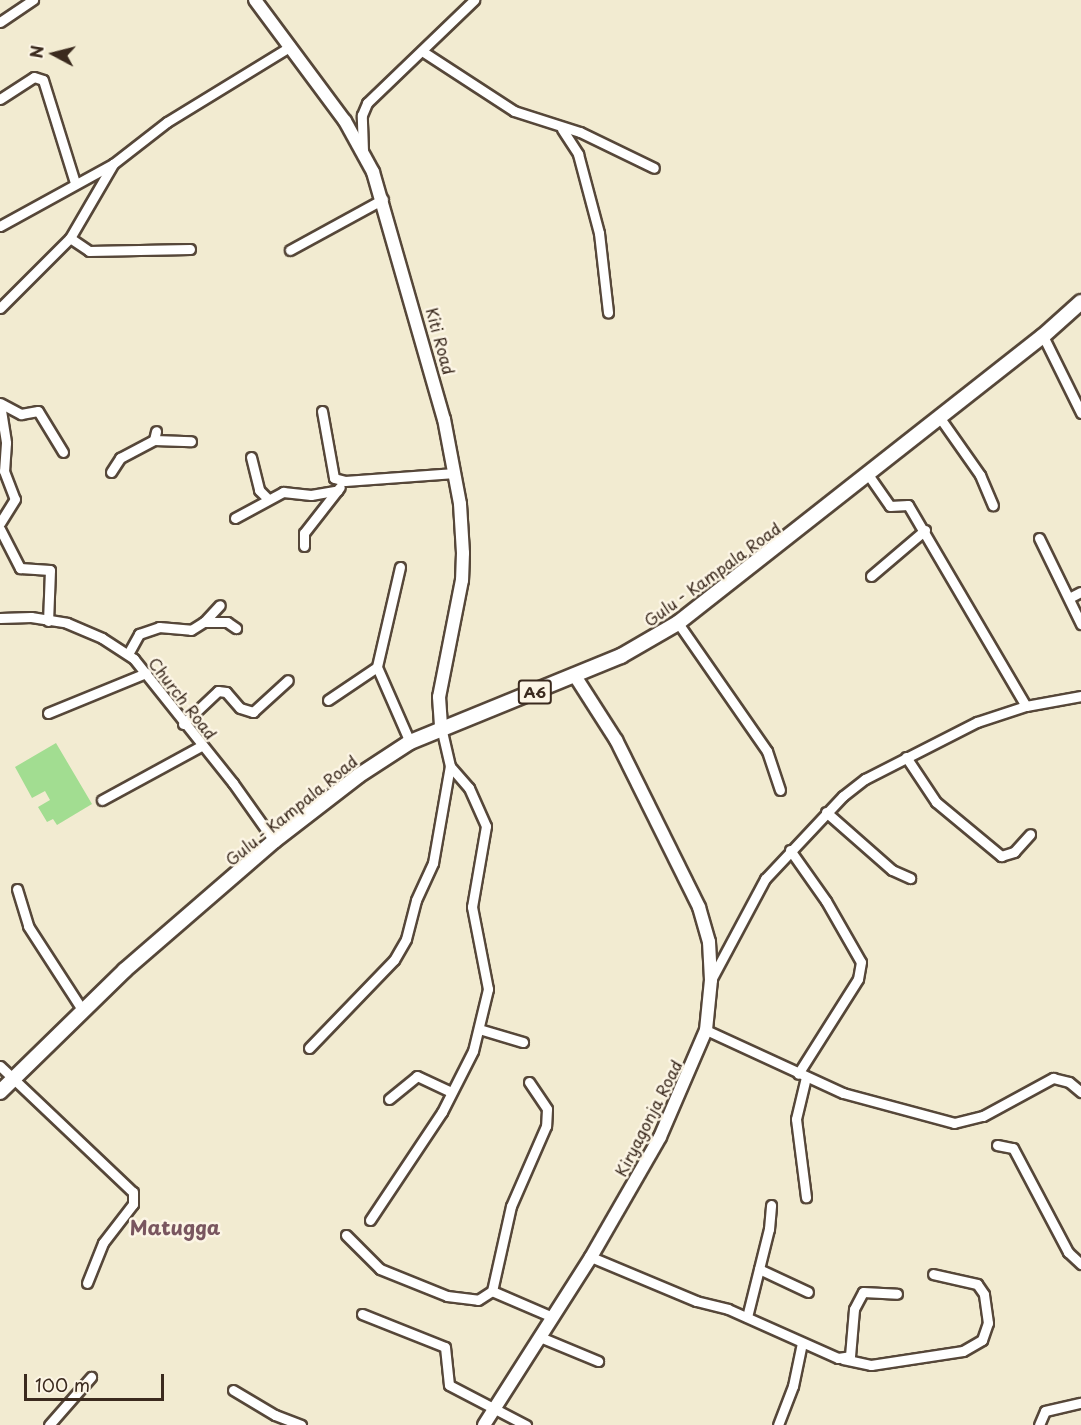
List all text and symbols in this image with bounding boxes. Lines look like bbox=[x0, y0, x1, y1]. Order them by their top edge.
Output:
north arrow bbox=[24, 24, 84, 84]
text: N bbox=[23, 44, 49, 60]
street label: Kiti Road bbox=[423, 305, 459, 377]
street label: Gulu - Kampala Road bbox=[639, 517, 785, 631]
street label: Church Road bbox=[145, 653, 221, 743]
road number: A6 bbox=[517, 680, 553, 704]
street label: Gulu - Kampala Road bbox=[220, 750, 362, 870]
street label: Kiryagonja Road bbox=[610, 1057, 686, 1179]
district label: Matugga bbox=[130, 1215, 220, 1239]
scale bar bbox=[27, 1362, 166, 1400]
text: 100 m bbox=[35, 1371, 90, 1398]

